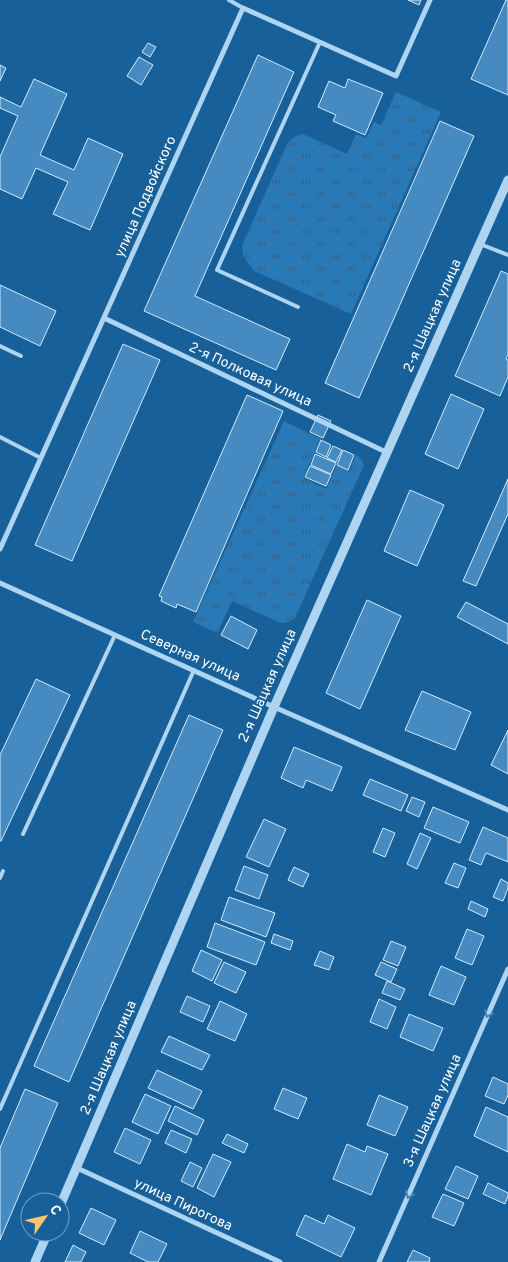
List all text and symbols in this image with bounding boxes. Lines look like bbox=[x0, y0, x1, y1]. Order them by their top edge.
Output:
street label: улица Подвойского bbox=[112, 133, 181, 260]
street label: 2-я Шацкая улица bbox=[400, 257, 466, 375]
street label: 2-я Полковая улица bbox=[186, 339, 314, 411]
street label: Северная улица bbox=[137, 626, 243, 686]
street label: 2-я Шацкая улица bbox=[235, 627, 301, 745]
street label: 2-я Шацкая улица bbox=[77, 998, 141, 1118]
one-way arrow bbox=[484, 1009, 495, 1018]
street label: 3-я Шацкая улица bbox=[400, 1052, 466, 1170]
street label: улица Пирогова bbox=[131, 1175, 235, 1235]
one-way arrow bbox=[404, 1190, 415, 1199]
north arrow bbox=[20, 1192, 70, 1242]
text: С bbox=[45, 1202, 64, 1219]

